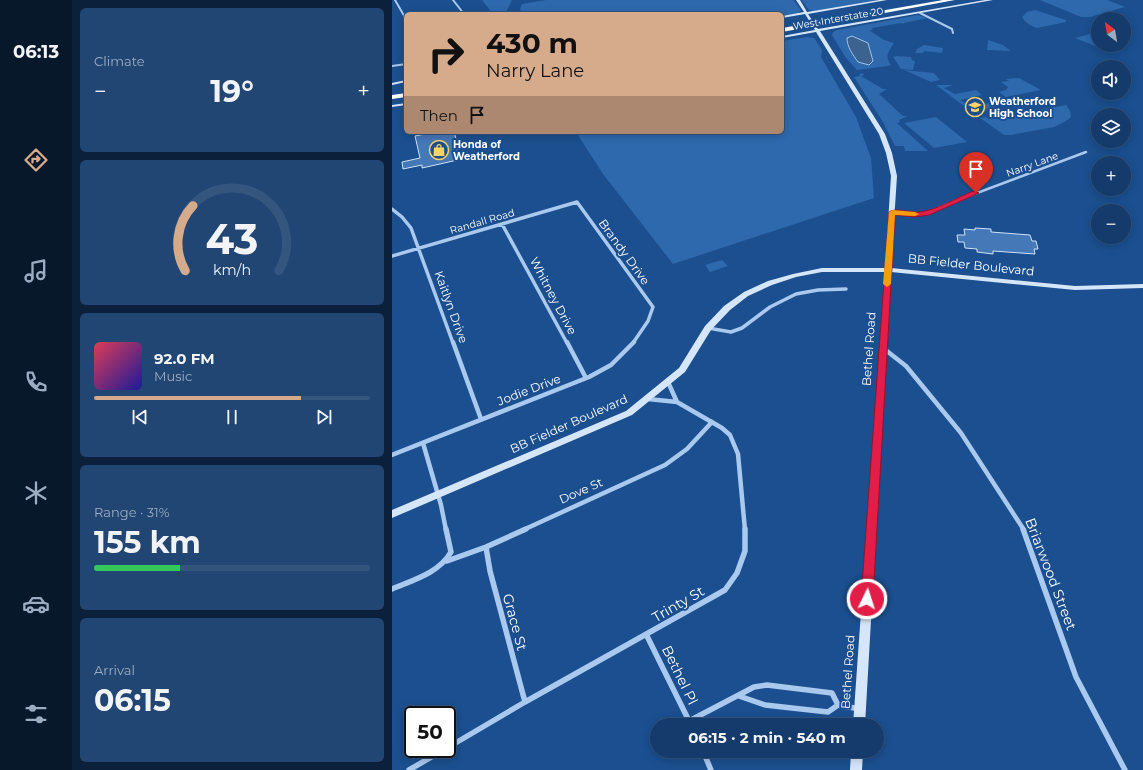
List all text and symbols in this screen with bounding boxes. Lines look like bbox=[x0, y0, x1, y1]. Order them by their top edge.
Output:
street label: West Interstate 20 bbox=[792, 4, 885, 33]
north arrow bbox=[1091, 12, 1131, 52]
map controls bbox=[1091, 12, 1131, 244]
text: 430 m bbox=[486, 26, 578, 60]
icon: right bbox=[420, 28, 472, 80]
text: 06:13 bbox=[13, 41, 59, 63]
text: Climate bbox=[94, 53, 145, 69]
text: Narry Lane bbox=[486, 60, 584, 82]
button: sound bbox=[1091, 60, 1131, 100]
text: 19° bbox=[210, 73, 254, 110]
text: − bbox=[94, 78, 107, 105]
text: + bbox=[357, 78, 370, 105]
place label: Weatherford High School bbox=[989, 95, 1056, 120]
school or university icon: Weatherford High School bbox=[964, 96, 986, 118]
icon: arrive bbox=[466, 104, 488, 126]
text: Then bbox=[420, 106, 458, 125]
button: layers bbox=[1091, 108, 1131, 148]
place label: Honda of Weatherford bbox=[453, 138, 520, 163]
shop icon: Honda of Weatherford bbox=[428, 139, 450, 161]
icon: directions bbox=[22, 146, 50, 174]
street label: Narry Lane bbox=[1004, 149, 1060, 180]
pin bbox=[959, 152, 993, 193]
button: + bbox=[1091, 156, 1131, 196]
icon: arrive bbox=[965, 158, 987, 180]
button: − bbox=[1091, 204, 1131, 244]
street label: Randall Road bbox=[448, 206, 516, 237]
text: 43 bbox=[205, 213, 259, 263]
street label: Brandy Drive bbox=[595, 216, 653, 288]
street label: BB Fielder Boulevard bbox=[907, 250, 1035, 279]
street label: Whitney Drive bbox=[527, 254, 580, 337]
icon: music bbox=[22, 257, 50, 285]
text: km/h bbox=[213, 260, 251, 278]
street label: Kaitlyn Drive bbox=[431, 269, 471, 345]
street label: Bethel Road bbox=[858, 311, 879, 387]
text: 92.0 FM bbox=[154, 349, 215, 368]
icon: phone bbox=[22, 368, 50, 396]
text: Music bbox=[154, 368, 192, 384]
street label: Jodie Drive bbox=[494, 371, 563, 409]
street label: BB Fielder Boulevard bbox=[508, 391, 630, 456]
icon: previous bbox=[129, 406, 151, 428]
icon: pause bbox=[221, 406, 243, 428]
icon: next bbox=[313, 406, 335, 428]
street label: Dove St bbox=[557, 474, 605, 507]
icon: climate bbox=[22, 479, 50, 507]
text: Range · 31% bbox=[94, 504, 169, 520]
street label: Briarwood Street bbox=[1021, 515, 1081, 633]
text: 155 km bbox=[94, 524, 201, 561]
position arrow bbox=[846, 578, 888, 620]
street label: Trinty St bbox=[649, 582, 708, 626]
icon: car bbox=[22, 590, 50, 618]
street label: Grace St bbox=[499, 592, 531, 653]
street label: Bethel Road bbox=[837, 634, 858, 710]
street label: Bethel Pl bbox=[658, 642, 702, 708]
text: Arrival bbox=[94, 662, 135, 678]
text: 06:15 bbox=[94, 682, 171, 719]
icon: filters bbox=[22, 700, 50, 728]
speed limit sign: 50 bbox=[404, 706, 456, 758]
text: 06:15 · 2 min · 540 m bbox=[688, 728, 846, 747]

